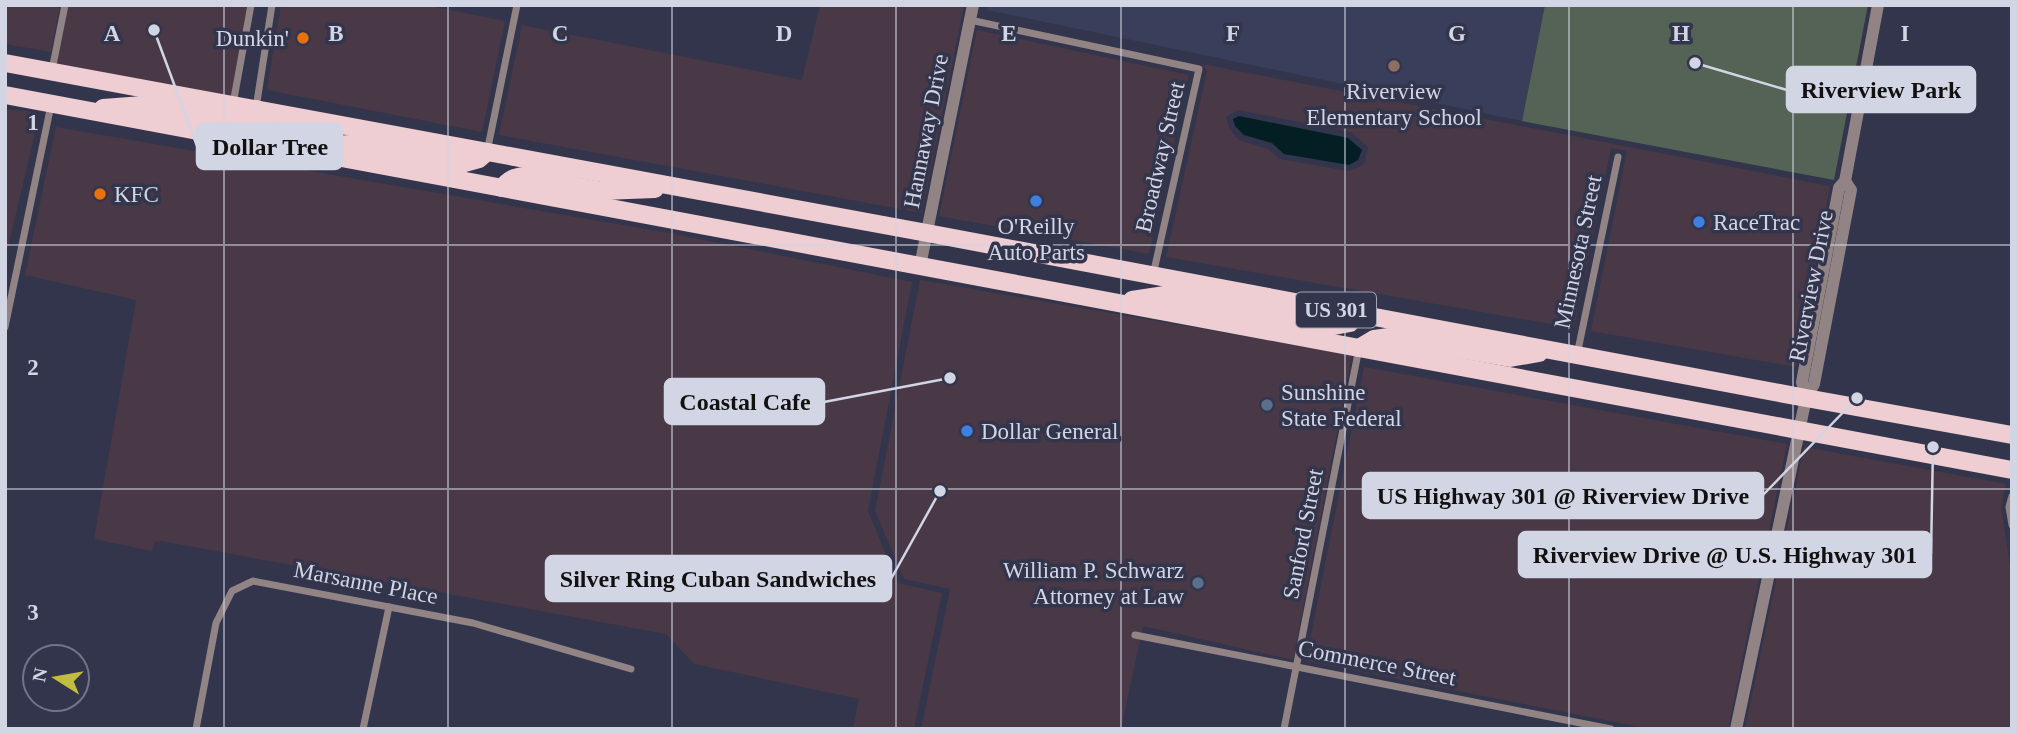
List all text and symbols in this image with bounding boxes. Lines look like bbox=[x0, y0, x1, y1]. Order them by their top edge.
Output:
text: A bbox=[104, 21, 121, 46]
text: B bbox=[328, 21, 344, 46]
text: C bbox=[552, 21, 568, 46]
text: D bbox=[776, 21, 792, 46]
text: E bbox=[1001, 21, 1017, 46]
text: F bbox=[1226, 21, 1240, 46]
text: G bbox=[1448, 21, 1466, 46]
text: H bbox=[1672, 21, 1690, 46]
text: I bbox=[1901, 21, 1910, 46]
place label: Dunkin' bbox=[216, 26, 289, 51]
marker: Dunkin' bbox=[295, 30, 311, 46]
street label: Hannaway Drive bbox=[899, 52, 953, 210]
marker: Riverview Elementary School bbox=[1386, 58, 1402, 74]
callout: Riverview Park bbox=[1787, 67, 1975, 112]
text: Riverview Park bbox=[1801, 77, 1962, 103]
street label: Broadway Street bbox=[1131, 79, 1190, 235]
place label: Riverview Elementary School bbox=[1306, 79, 1482, 130]
text: 1 bbox=[27, 110, 39, 135]
callout: Dollar Tree bbox=[197, 124, 342, 169]
text: Dollar Tree bbox=[212, 134, 328, 160]
street label: Minnesota Street bbox=[1550, 172, 1607, 331]
place label: KFC bbox=[114, 182, 159, 207]
marker: KFC bbox=[92, 186, 108, 202]
marker: O'Reilly Auto Parts bbox=[1028, 193, 1044, 209]
street label: Riverview Drive bbox=[1784, 208, 1838, 364]
place label: RaceTrac bbox=[1713, 210, 1800, 235]
place label: O'Reilly Auto Parts bbox=[987, 214, 1085, 265]
marker: RaceTrac bbox=[1691, 214, 1707, 230]
road number: US 301 bbox=[1296, 292, 1376, 328]
text: 2 bbox=[27, 355, 39, 380]
callout: Coastal Cafe bbox=[665, 379, 824, 424]
place label: Sunshine State Federal bbox=[1281, 380, 1402, 431]
text: Coastal Cafe bbox=[679, 389, 811, 415]
marker: Sunshine State Federal bbox=[1259, 397, 1275, 413]
place label: Dollar General bbox=[981, 419, 1118, 444]
marker: Dollar General bbox=[959, 423, 975, 439]
street label: Sanford Street bbox=[1278, 466, 1328, 601]
callout: US Highway 301 @ Riverview Drive bbox=[1363, 473, 1763, 518]
text: US Highway 301 @ Riverview Drive bbox=[1377, 483, 1749, 510]
callout: Riverview Drive @ U.S. Highway 301 bbox=[1519, 532, 1931, 577]
text: Riverview Drive @ U.S. Highway 301 bbox=[1533, 542, 1917, 569]
callout: Silver Ring Cuban Sandwiches bbox=[546, 556, 891, 601]
street label: Marsanne Place bbox=[292, 557, 440, 609]
place label: William P. Schwarz Attorney at Law bbox=[1003, 558, 1184, 609]
text: Silver Ring Cuban Sandwiches bbox=[560, 566, 876, 592]
marker: William P. Schwarz Attorney at Law bbox=[1190, 575, 1206, 591]
text: 3 bbox=[27, 600, 39, 625]
street label: Commerce Street bbox=[1296, 635, 1459, 691]
north arrow bbox=[21, 643, 91, 713]
text: N bbox=[28, 666, 51, 684]

